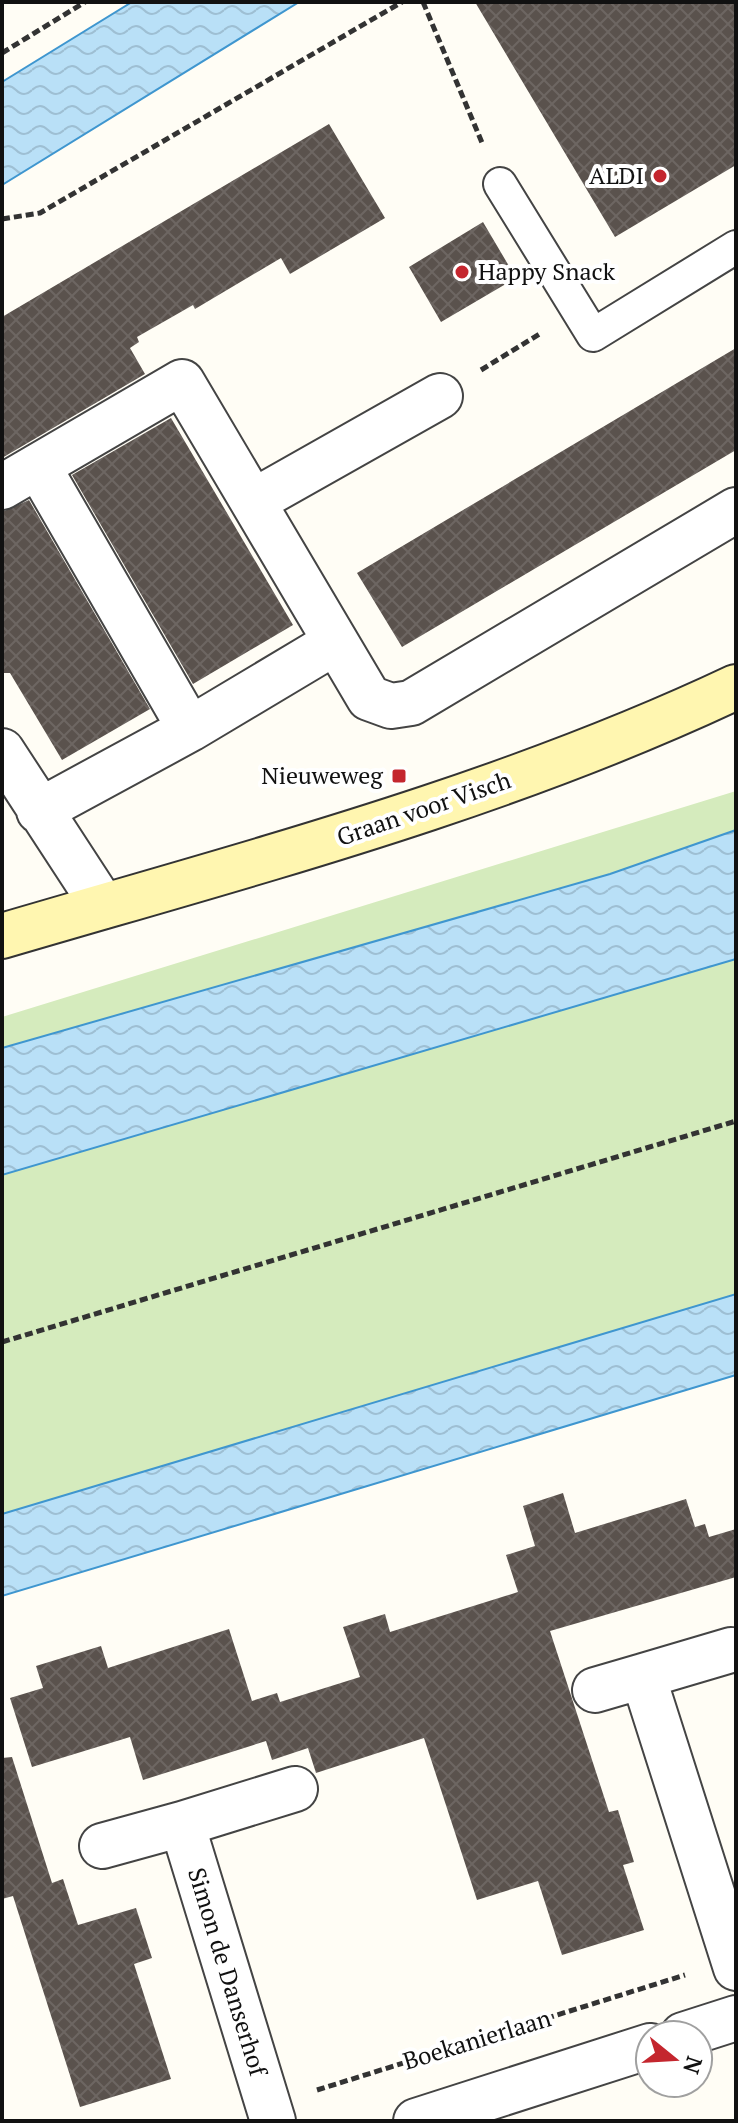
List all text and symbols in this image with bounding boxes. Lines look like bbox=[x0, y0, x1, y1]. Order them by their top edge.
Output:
place label: ALDI bbox=[589, 159, 644, 191]
marker: ALDI bbox=[651, 167, 669, 185]
place label: Happy Snack bbox=[478, 255, 616, 287]
marker: Happy Snack bbox=[453, 263, 471, 281]
place label: Nieuweweg bbox=[261, 759, 383, 791]
street label: Graan voor Visch bbox=[332, 763, 515, 853]
marker: Nieuweweg bbox=[390, 767, 408, 785]
street label: Simon de Danserhof bbox=[181, 1864, 275, 2081]
street label: Boekanierlaan bbox=[399, 2001, 555, 2077]
north arrow bbox=[634, 2019, 714, 2099]
text: N bbox=[677, 2053, 710, 2078]

